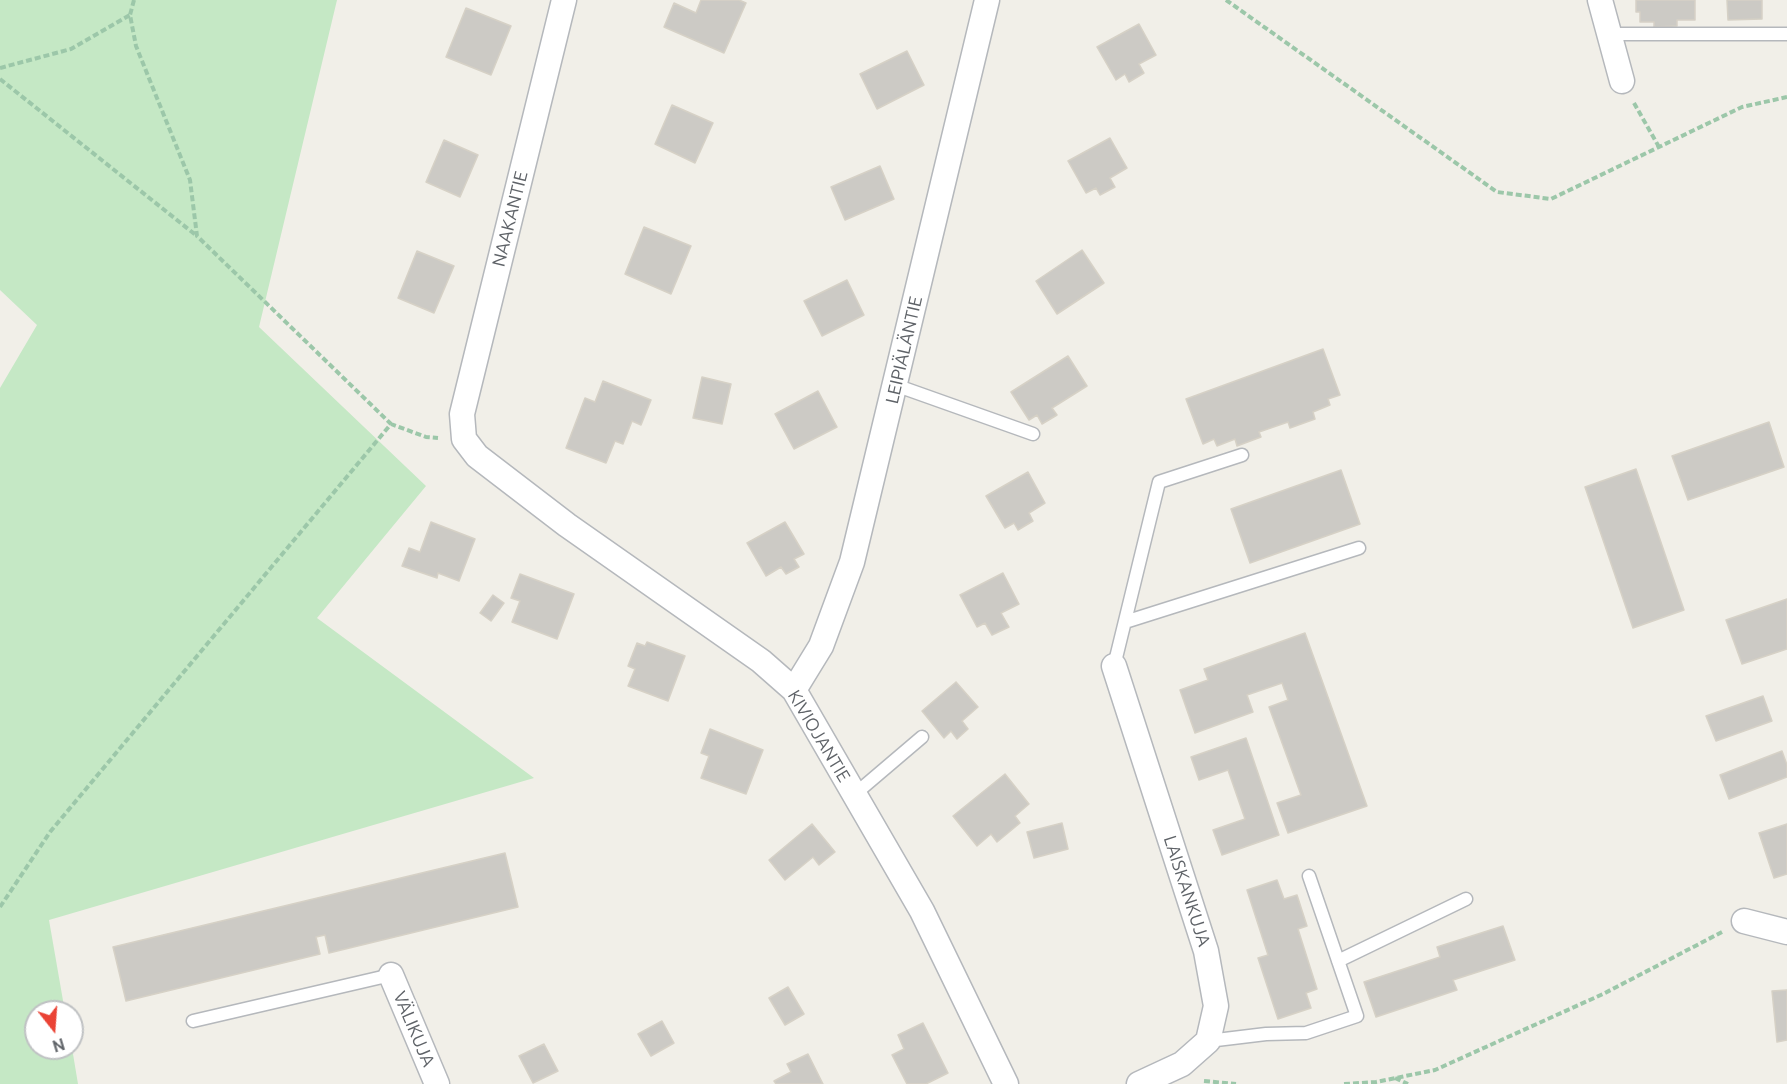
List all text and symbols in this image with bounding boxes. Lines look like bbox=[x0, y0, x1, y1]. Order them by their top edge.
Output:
street label: NAAKANTIE bbox=[488, 169, 532, 269]
street label: LEIPIÄLÄNTIE bbox=[881, 294, 927, 406]
street label: KIVIOJANTIE bbox=[783, 686, 855, 786]
street label: LAISKANKUJA bbox=[1159, 833, 1215, 949]
street label: VÄLIKUJA bbox=[388, 988, 440, 1070]
north arrow bbox=[24, 1000, 84, 1060]
text: N bbox=[50, 1035, 67, 1056]

